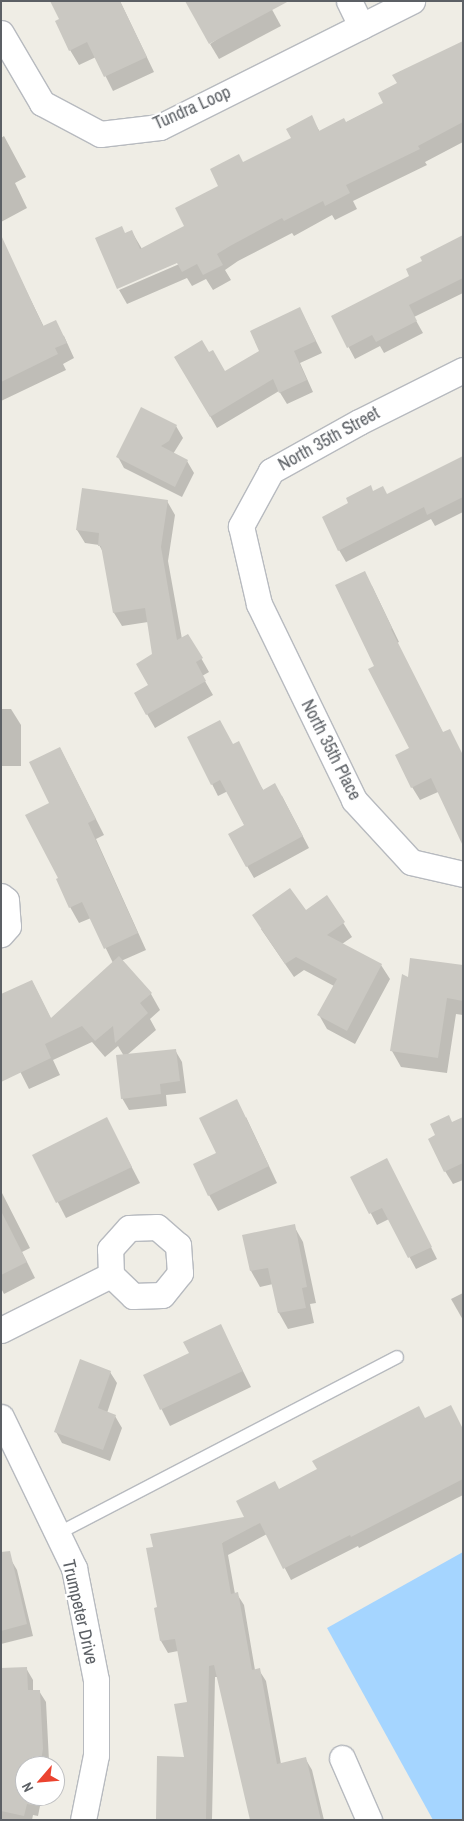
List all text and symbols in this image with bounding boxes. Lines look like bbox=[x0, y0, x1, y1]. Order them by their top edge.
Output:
street label: Tundra Loop bbox=[150, 81, 234, 135]
street label: North 35th Street bbox=[275, 402, 383, 476]
street label: North 35th Place bbox=[296, 696, 366, 804]
street label: Trumpeter Drive bbox=[57, 1557, 103, 1667]
north arrow bbox=[15, 1756, 65, 1806]
text: N bbox=[18, 1780, 37, 1795]

